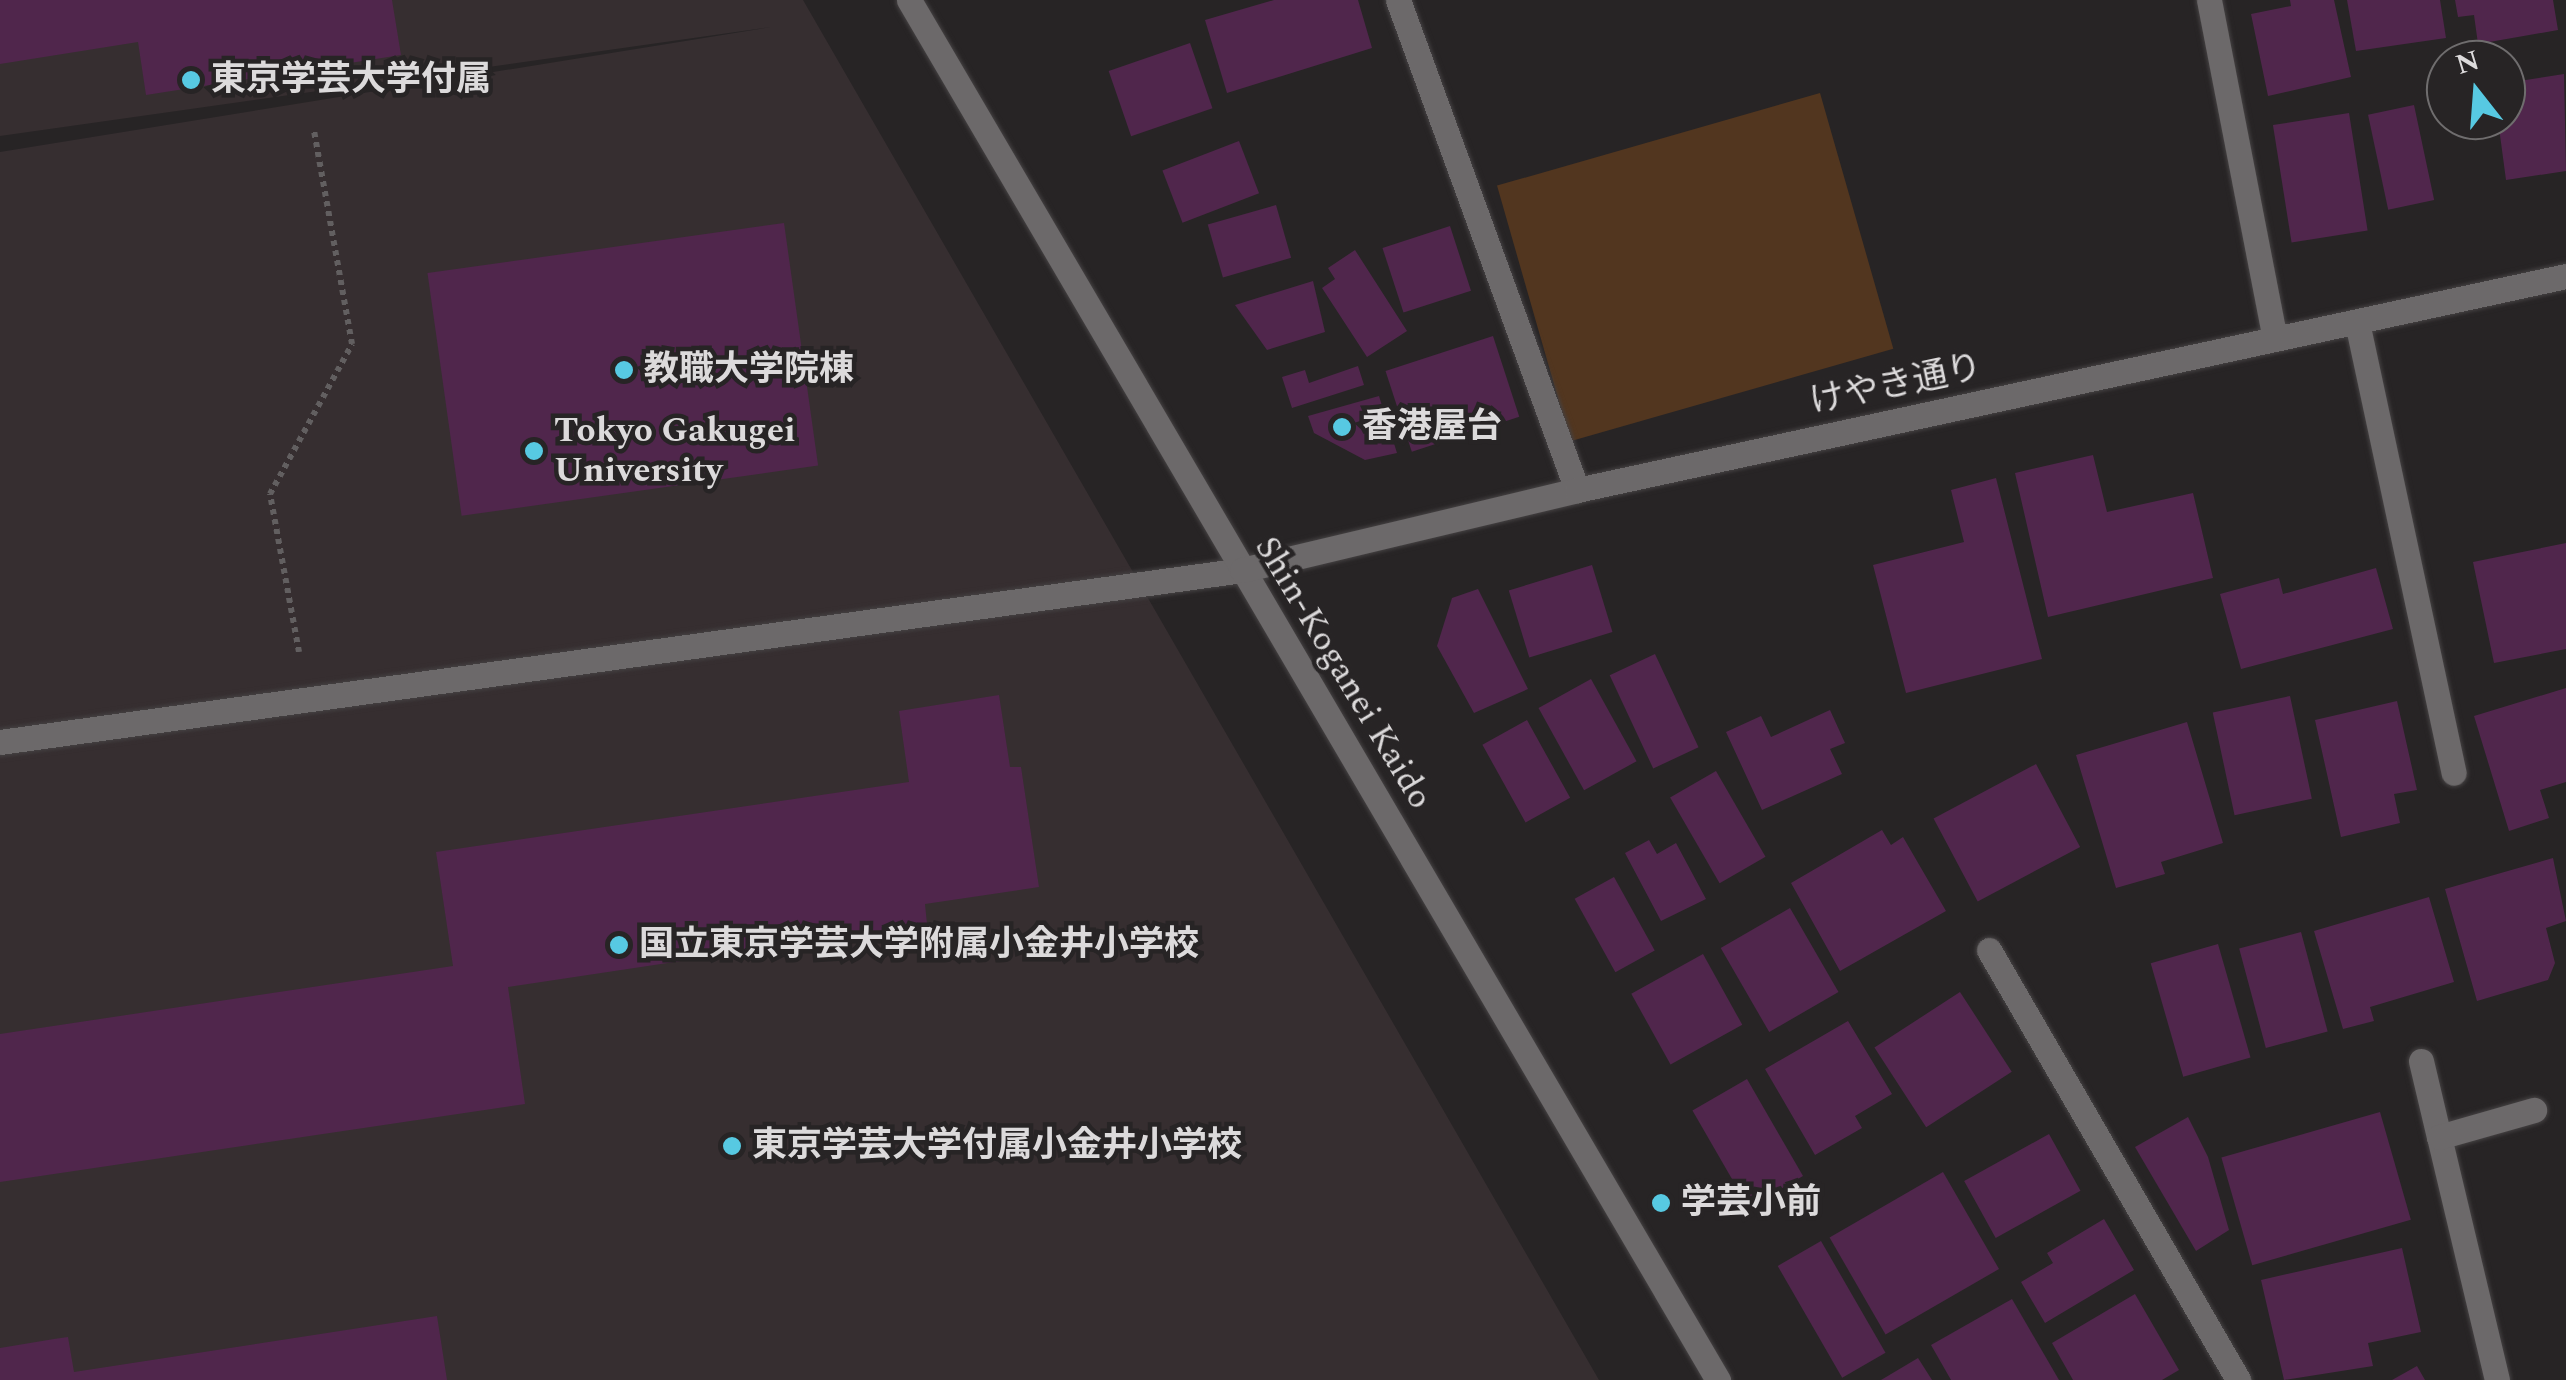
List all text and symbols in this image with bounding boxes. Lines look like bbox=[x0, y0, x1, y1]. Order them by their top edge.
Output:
text: N bbox=[2450, 39, 2485, 87]
north arrow bbox=[2426, 40, 2526, 140]
place label: 東京学芸大学付属 bbox=[211, 59, 491, 101]
marker: 東京学芸大学付属 bbox=[180, 69, 202, 91]
street label: けやき通り bbox=[1806, 346, 1986, 424]
place label: 教職大学院棟 bbox=[644, 349, 854, 391]
marker: 教職大学院棟 bbox=[613, 359, 635, 381]
place label: 香港屋台 bbox=[1362, 406, 1502, 448]
place label: Tokyo Gakugei University bbox=[554, 410, 796, 492]
marker: 香港屋台 bbox=[1331, 416, 1353, 438]
marker: Tokyo Gakugei University bbox=[523, 440, 545, 462]
street label: Shin-Koganei Kaido bbox=[1245, 529, 1441, 817]
place label: 国立東京学芸大学附属小金井小学校 bbox=[639, 924, 1199, 966]
marker: 国立東京学芸大学附属小金井小学校 bbox=[608, 934, 630, 956]
place label: 東京学芸大学付属小金井小学校 bbox=[752, 1125, 1242, 1167]
marker: 東京学芸大学付属小金井小学校 bbox=[721, 1135, 743, 1157]
place label: 学芸小前 bbox=[1681, 1182, 1821, 1224]
marker: 学芸小前 bbox=[1650, 1192, 1672, 1214]

